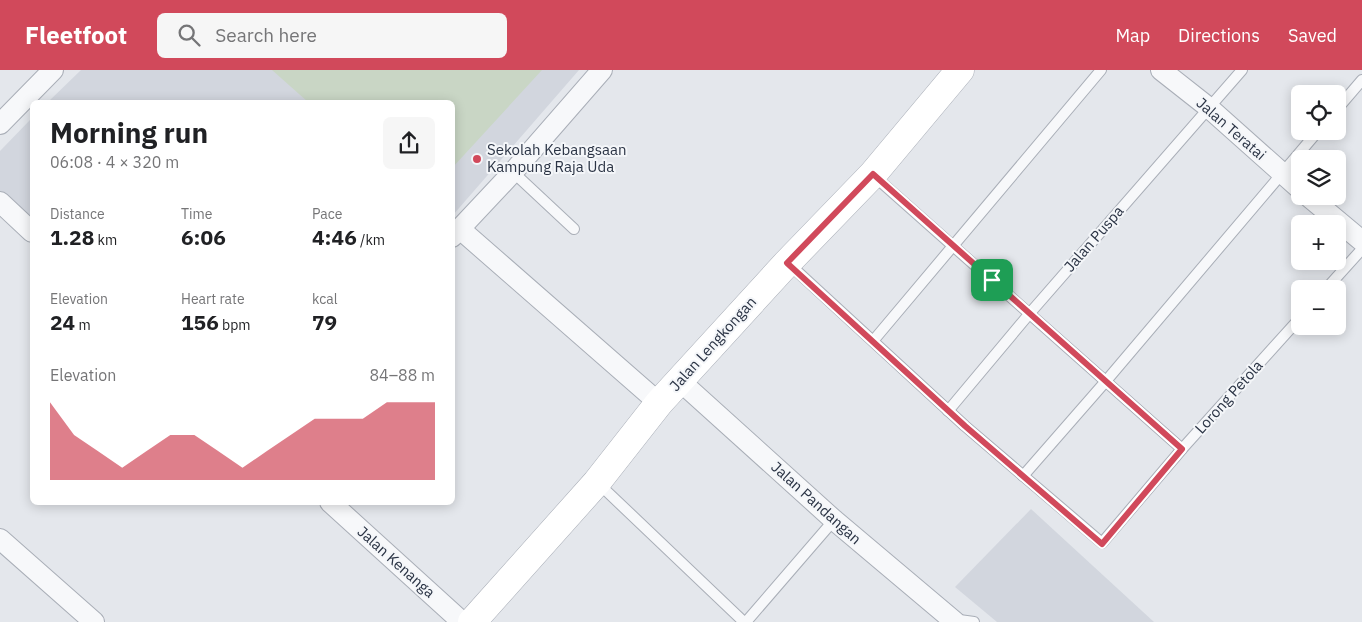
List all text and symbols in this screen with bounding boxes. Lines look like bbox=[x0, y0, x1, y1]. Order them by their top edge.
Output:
search box bbox=[157, 13, 507, 58]
text: Fleetfoot bbox=[25, 19, 127, 51]
icon: search bbox=[175, 21, 203, 49]
text: Search here bbox=[215, 23, 317, 47]
text: Map bbox=[1115, 24, 1150, 47]
text: Directions bbox=[1178, 24, 1260, 47]
text: Saved bbox=[1288, 24, 1337, 47]
map controls bbox=[1291, 85, 1346, 335]
button: locate bbox=[1291, 85, 1346, 140]
street label: Jalan Teratai bbox=[1193, 93, 1270, 164]
text: Morning run bbox=[50, 114, 208, 151]
button: share bbox=[383, 117, 435, 169]
place label: Sekolah Kebangsaan Kampung Raja Uda bbox=[487, 140, 627, 176]
button: layers bbox=[1291, 150, 1346, 205]
text: 06:08 · 4 × 320 m bbox=[50, 152, 179, 172]
marker: Sekolah Kebangsaan Kampung Raja Uda bbox=[471, 153, 483, 165]
street label: Jalan Puspa bbox=[1060, 202, 1128, 276]
text: Distance bbox=[50, 205, 105, 223]
text: Time bbox=[181, 205, 212, 223]
text: Pace bbox=[312, 205, 342, 223]
button: + bbox=[1291, 215, 1346, 270]
text: 1.28 bbox=[50, 223, 94, 251]
text: 6:06 bbox=[181, 223, 226, 251]
text: 4:46 bbox=[312, 223, 357, 251]
text: km bbox=[94, 231, 117, 249]
text: /km bbox=[357, 231, 385, 249]
pin bbox=[971, 259, 1013, 301]
icon: arrive bbox=[978, 266, 1006, 294]
button: − bbox=[1291, 280, 1346, 335]
text: Elevation bbox=[50, 290, 108, 308]
text: Heart rate bbox=[181, 290, 245, 308]
text: kcal bbox=[312, 290, 337, 308]
street label: Jalan Lengkongan bbox=[665, 292, 760, 395]
text: 24 bbox=[50, 308, 75, 336]
text: 156 bbox=[181, 308, 219, 336]
text: 79 bbox=[312, 308, 337, 336]
text: m bbox=[75, 316, 91, 334]
text: bpm bbox=[219, 316, 251, 334]
street label: Lorong Petola bbox=[1191, 356, 1267, 437]
text: Elevation bbox=[50, 365, 116, 385]
text: 84–88 m bbox=[369, 365, 435, 385]
street label: Jalan Pandangan bbox=[767, 457, 865, 548]
street label: Jalan Kenanga bbox=[354, 522, 439, 602]

